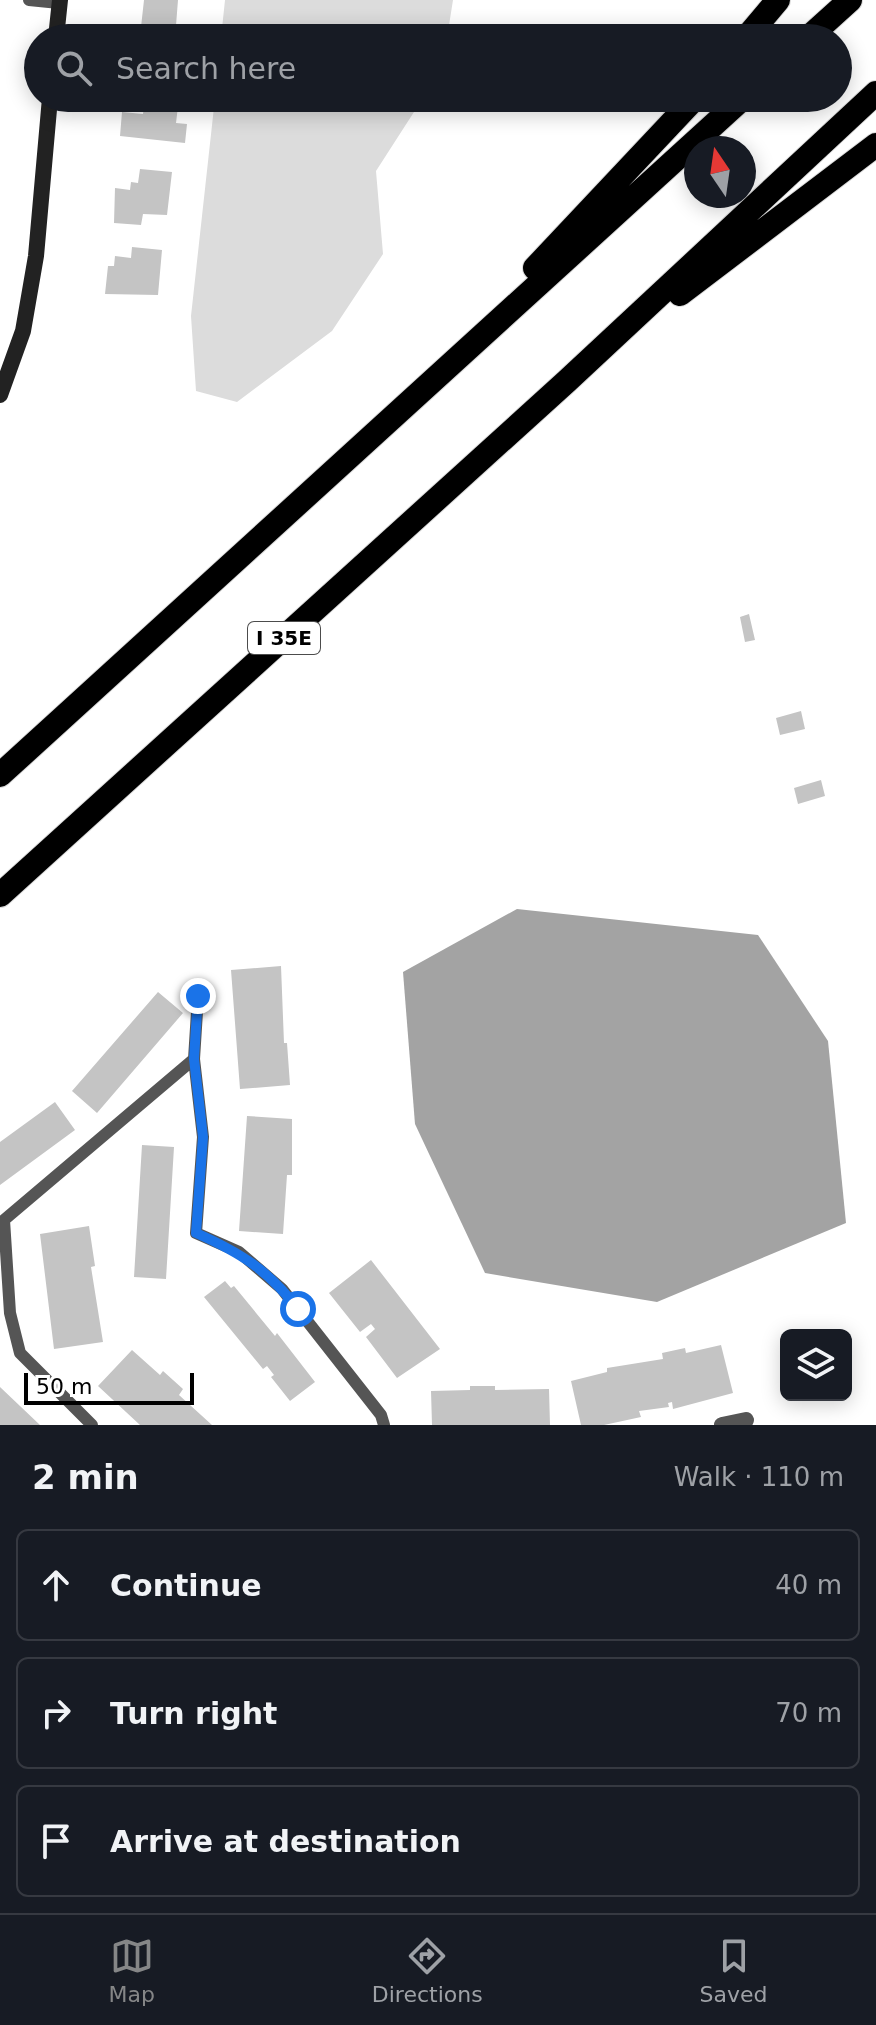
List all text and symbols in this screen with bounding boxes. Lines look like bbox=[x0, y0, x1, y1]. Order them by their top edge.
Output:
search box bbox=[24, 24, 852, 112]
icon: search bbox=[52, 46, 96, 90]
text: Search here bbox=[116, 51, 296, 86]
north arrow bbox=[684, 136, 756, 208]
road number: I 35E bbox=[248, 622, 320, 654]
route end bbox=[180, 978, 216, 1014]
route start bbox=[280, 1291, 316, 1327]
map controls bbox=[780, 1329, 852, 1401]
button: layers bbox=[780, 1329, 852, 1401]
scale bar bbox=[24, 1369, 194, 1405]
text: 50 m bbox=[36, 1374, 92, 1399]
text: 2 min bbox=[32, 1457, 139, 1497]
text: Walk · 110 m bbox=[674, 1462, 844, 1492]
icon: ahead bbox=[34, 1563, 78, 1607]
text: Continue bbox=[110, 1568, 262, 1603]
text: 40 m bbox=[775, 1570, 842, 1600]
icon: right bbox=[34, 1691, 78, 1735]
text: Turn right bbox=[110, 1696, 277, 1731]
text: 70 m bbox=[775, 1698, 842, 1728]
icon: arrive bbox=[34, 1819, 78, 1863]
text: Arrive at destination bbox=[110, 1824, 461, 1859]
tab: Map bbox=[108, 1934, 155, 2007]
tab: Directions bbox=[372, 1934, 483, 2007]
tab: Saved bbox=[700, 1934, 768, 2007]

